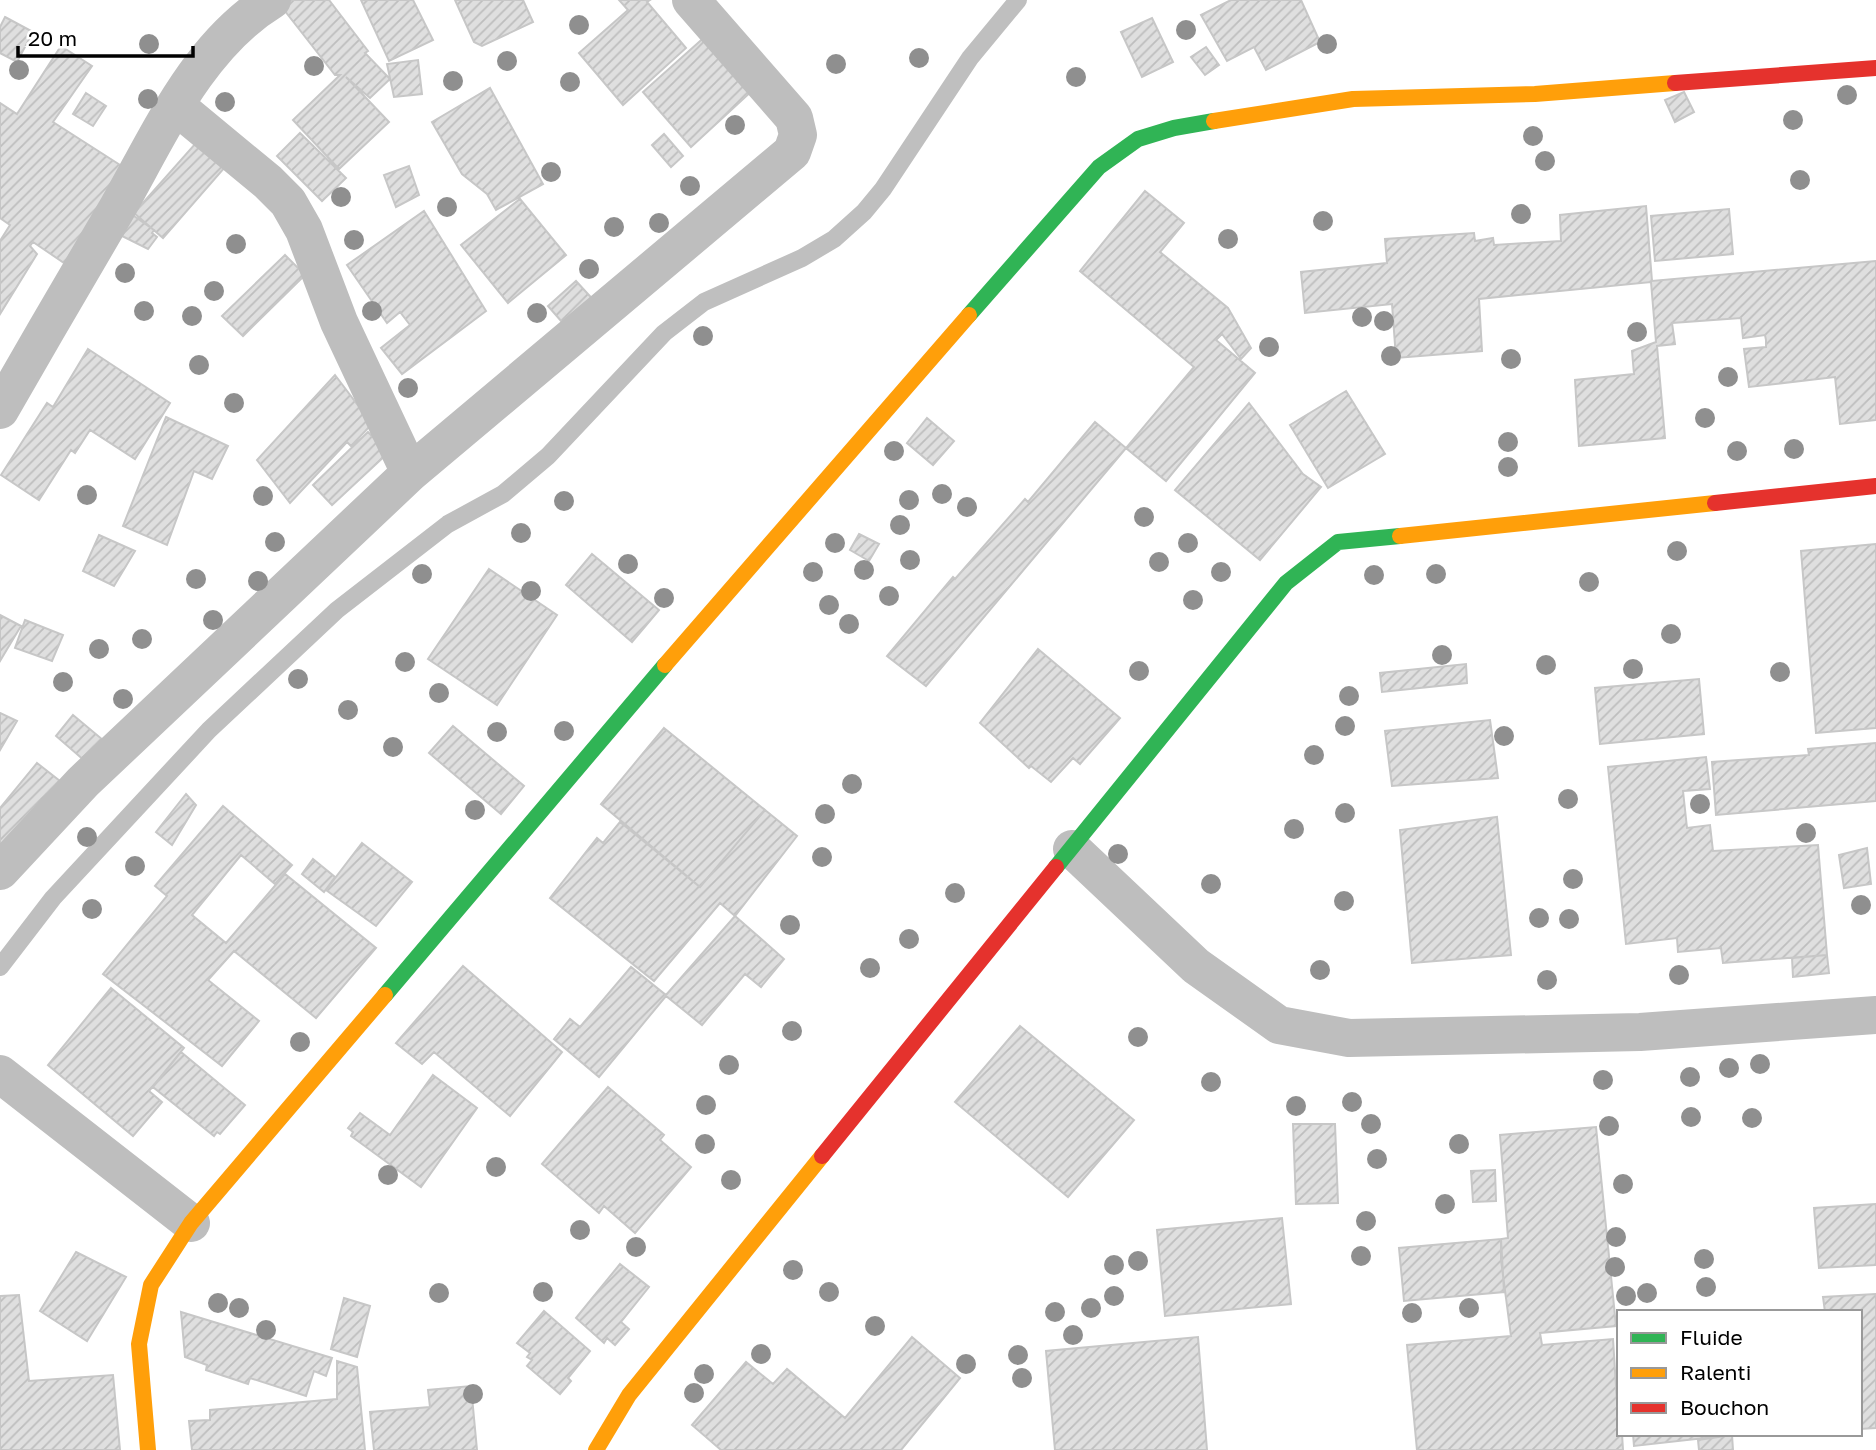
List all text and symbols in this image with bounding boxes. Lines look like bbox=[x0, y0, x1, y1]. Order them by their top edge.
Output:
scale bar bbox=[18, 14, 192, 58]
text: 20 m bbox=[28, 25, 77, 51]
legend bbox=[1617, 1310, 1862, 1436]
text: Fluide bbox=[1680, 1324, 1743, 1350]
text: Ralenti bbox=[1680, 1359, 1751, 1385]
text: Bouchon bbox=[1680, 1394, 1769, 1420]

